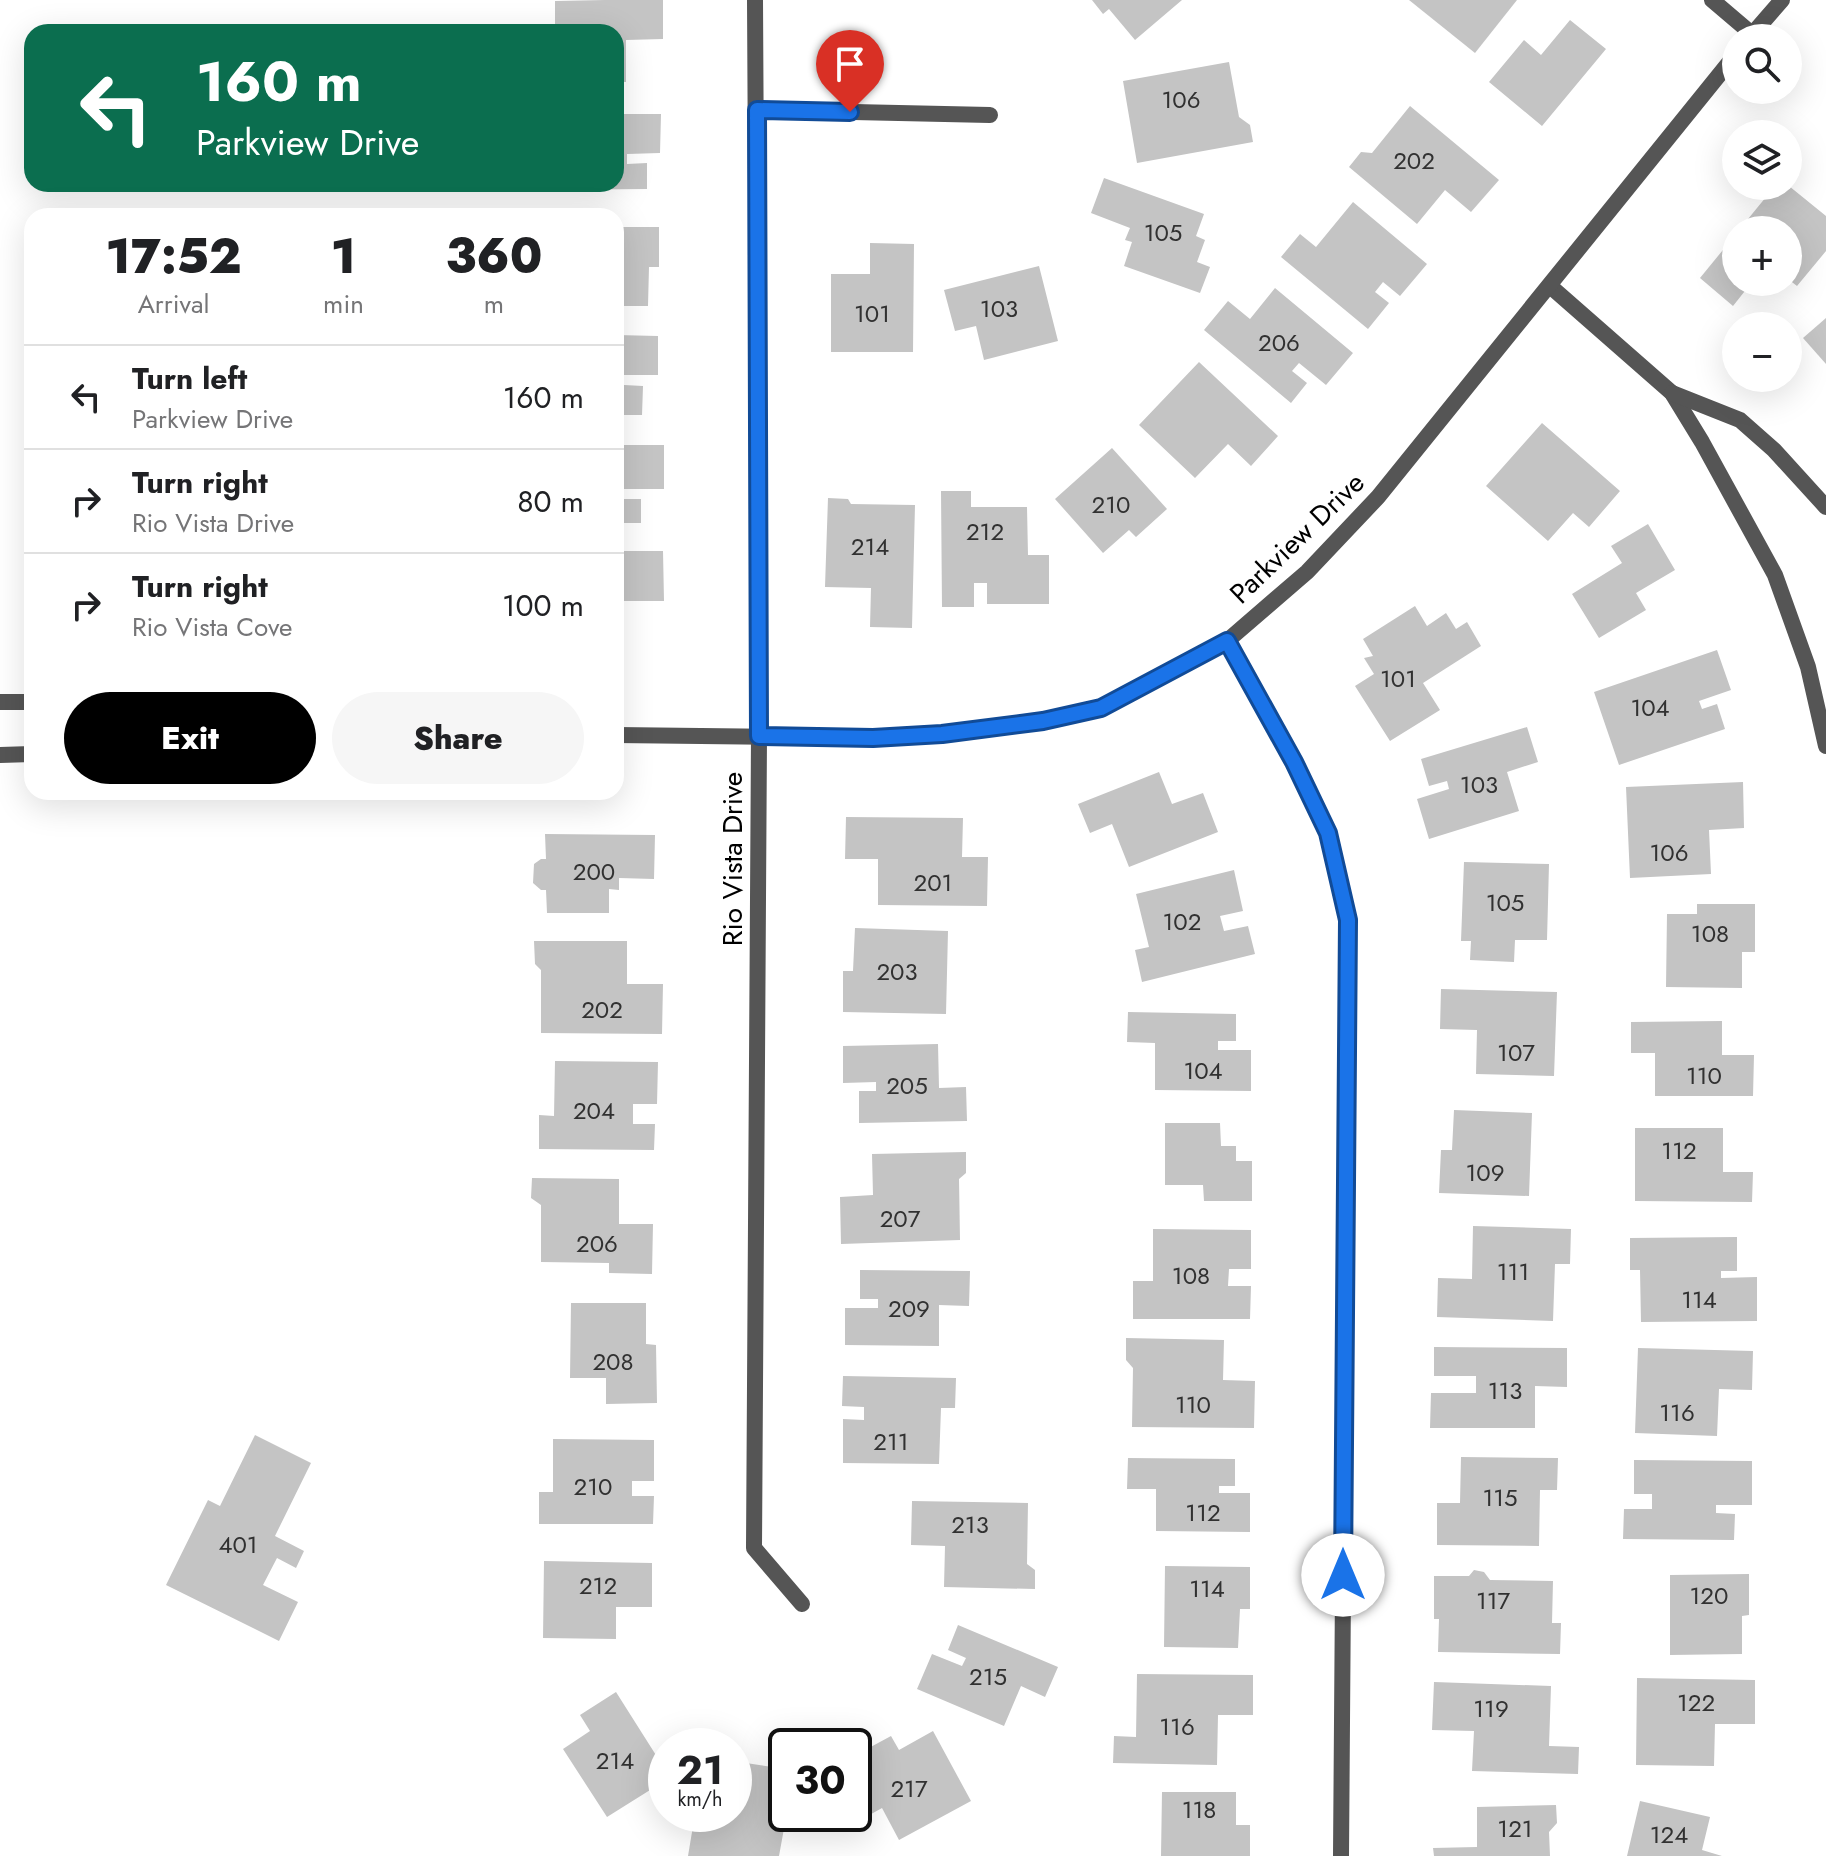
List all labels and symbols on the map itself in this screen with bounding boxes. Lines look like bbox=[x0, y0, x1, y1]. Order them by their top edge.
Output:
pin bbox=[816, 30, 884, 112]
house number: 106 bbox=[1161, 82, 1201, 117]
house number: 202 bbox=[1393, 143, 1435, 178]
house number: 105 bbox=[1144, 215, 1182, 250]
house number: 103 bbox=[980, 291, 1018, 326]
house number: 101 bbox=[854, 296, 890, 331]
house number: 206 bbox=[1258, 325, 1300, 360]
street label: Parkview Drive bbox=[1220, 463, 1374, 613]
house number: 210 bbox=[1092, 487, 1130, 522]
house number: 212 bbox=[966, 514, 1004, 549]
house number: 214 bbox=[851, 529, 889, 564]
house number: 101 bbox=[1380, 661, 1416, 696]
house number: 104 bbox=[1630, 690, 1670, 725]
house number: 103 bbox=[1460, 767, 1498, 802]
street label: Rio Vista Drive bbox=[712, 772, 753, 946]
house number: 106 bbox=[1649, 835, 1689, 870]
house number: 200 bbox=[573, 854, 615, 889]
house number: 201 bbox=[914, 865, 952, 900]
house number: 105 bbox=[1486, 885, 1524, 920]
house number: 102 bbox=[1163, 904, 1201, 939]
house number: 108 bbox=[1691, 916, 1729, 951]
house number: 203 bbox=[876, 954, 918, 989]
house number: 202 bbox=[581, 992, 623, 1027]
house number: 107 bbox=[1497, 1035, 1535, 1070]
house number: 104 bbox=[1183, 1053, 1223, 1088]
house number: 110 bbox=[1686, 1058, 1722, 1093]
house number: 205 bbox=[886, 1068, 928, 1103]
house number: 204 bbox=[573, 1093, 615, 1128]
house number: 112 bbox=[1661, 1133, 1697, 1168]
house number: 109 bbox=[1465, 1155, 1505, 1190]
house number: 207 bbox=[880, 1201, 921, 1236]
house number: 206 bbox=[576, 1226, 618, 1261]
house number: 111 bbox=[1497, 1254, 1529, 1289]
house number: 108 bbox=[1172, 1258, 1210, 1293]
house number: 114 bbox=[1681, 1282, 1717, 1317]
house number: 209 bbox=[888, 1291, 930, 1326]
house number: 208 bbox=[592, 1344, 634, 1379]
house number: 113 bbox=[1488, 1373, 1522, 1408]
house number: 110 bbox=[1175, 1387, 1211, 1422]
house number: 116 bbox=[1659, 1395, 1695, 1430]
house number: 211 bbox=[873, 1424, 909, 1459]
house number: 210 bbox=[574, 1469, 612, 1504]
house number: 115 bbox=[1482, 1480, 1518, 1515]
house number: 112 bbox=[1185, 1495, 1221, 1530]
house number: 213 bbox=[951, 1507, 989, 1542]
house number: 401 bbox=[218, 1527, 258, 1562]
position arrow bbox=[1301, 1533, 1385, 1617]
house number: 212 bbox=[579, 1568, 617, 1603]
house number: 114 bbox=[1189, 1571, 1225, 1606]
house number: 120 bbox=[1690, 1578, 1728, 1613]
house number: 117 bbox=[1476, 1583, 1510, 1618]
house number: 215 bbox=[969, 1659, 1007, 1694]
house number: 122 bbox=[1677, 1685, 1715, 1720]
house number: 119 bbox=[1473, 1691, 1509, 1726]
house number: 116 bbox=[1159, 1709, 1195, 1744]
speed limit sign: 30 bbox=[768, 1728, 872, 1832]
house number: 214 bbox=[596, 1743, 634, 1778]
house number: 217 bbox=[890, 1771, 928, 1806]
house number: 118 bbox=[1182, 1792, 1216, 1827]
house number: 121 bbox=[1497, 1811, 1533, 1846]
house number: 124 bbox=[1650, 1817, 1688, 1852]

